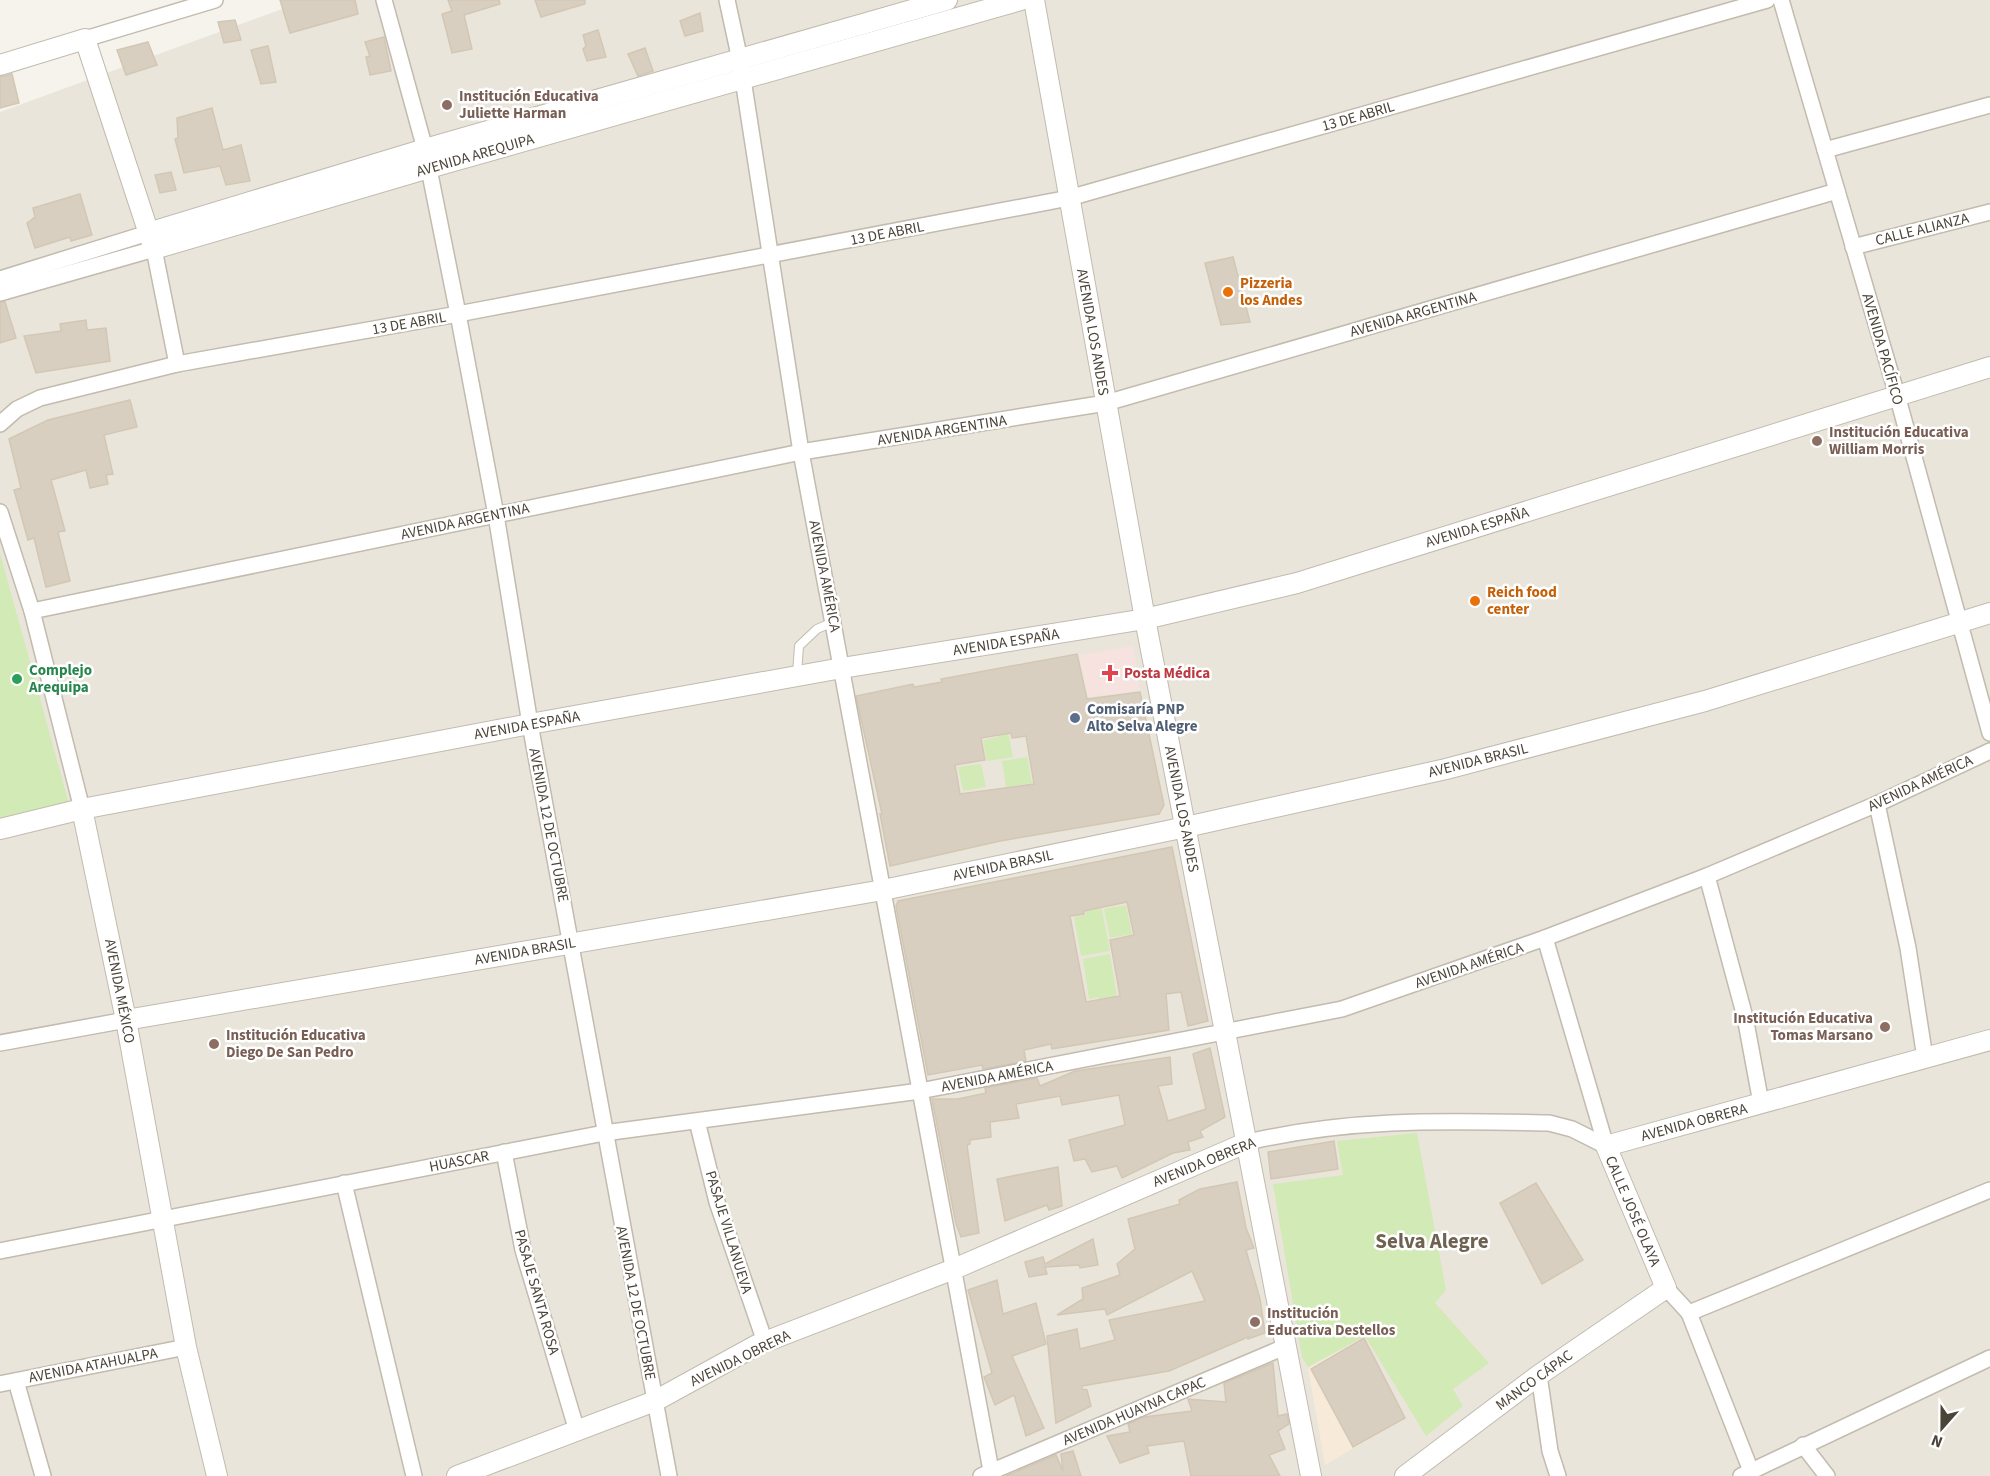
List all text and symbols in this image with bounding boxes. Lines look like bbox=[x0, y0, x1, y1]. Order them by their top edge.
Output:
place label: Institución Educativa Juliette Harman bbox=[459, 86, 599, 124]
street label: 13 DE ABRIL bbox=[1319, 96, 1397, 137]
marker: Institución Educativa Juliette Harman bbox=[440, 98, 454, 112]
street label: AVENIDA AREQUIPA bbox=[414, 128, 537, 182]
street label: CALLE ALIANZA bbox=[1873, 208, 1972, 251]
street label: 13 DE ABRIL bbox=[848, 216, 926, 251]
street label: AVENIDA LOS ANDES bbox=[1071, 267, 1114, 397]
place label: Pizzeria los Andes bbox=[1240, 273, 1303, 311]
marker: Pizzeria los Andes bbox=[1221, 285, 1235, 299]
street label: AVENIDA ARGENTINA bbox=[1347, 286, 1480, 343]
street label: AVENIDA PACÍFICO bbox=[1857, 291, 1908, 407]
street label: 13 DE ABRIL bbox=[370, 307, 448, 340]
street label: AVENIDA ARGENTINA bbox=[876, 410, 1009, 451]
place label: Institución Educativa William Morris bbox=[1829, 422, 1969, 460]
marker: Institución Educativa William Morris bbox=[1810, 434, 1824, 448]
street label: AVENIDA ARGENTINA bbox=[399, 497, 532, 545]
street label: AVENIDA ESPAÑA bbox=[1423, 502, 1532, 553]
street label: AVENIDA AMÉRICA bbox=[803, 518, 846, 635]
place label: Reich food center bbox=[1487, 582, 1557, 620]
marker: Reich food center bbox=[1468, 594, 1482, 608]
street label: AVENIDA ESPAÑA bbox=[952, 624, 1061, 661]
place label: Complejo Arequipa bbox=[28, 660, 92, 698]
place label: Posta Médica bbox=[1124, 663, 1210, 684]
marker: Posta Médica bbox=[1101, 664, 1119, 682]
marker: Complejo Arequipa bbox=[10, 672, 24, 686]
place label: Comisaría PNP Alto Selva Alegre bbox=[1086, 699, 1198, 737]
street label: AVENIDA ESPAÑA bbox=[472, 706, 583, 745]
marker: Comisaría PNP Alto Selva Alegre bbox=[1068, 711, 1082, 725]
street label: AVENIDA BRASIL bbox=[1426, 738, 1530, 783]
street label: AVENIDA LOS ANDES bbox=[1159, 744, 1204, 874]
street label: AVENIDA 12 DE OCTUBRE bbox=[523, 746, 574, 904]
street label: AVENIDA AMÉRICA bbox=[1864, 750, 1977, 817]
street label: AVENIDA BRASIL bbox=[951, 845, 1055, 886]
street label: AVENIDA BRASIL bbox=[473, 932, 577, 971]
street label: AVENIDA MÉXICO bbox=[99, 937, 140, 1045]
street label: AVENIDA AMÉRICA bbox=[1412, 937, 1527, 994]
place label: Institución Educativa Tomas Marsano bbox=[1733, 1008, 1873, 1046]
marker: Institución Educativa Tomas Marsano bbox=[1878, 1020, 1892, 1034]
place label: Institución Educativa Diego De San Pedro bbox=[226, 1025, 366, 1063]
marker: Institución Educativa Diego De San Pedro bbox=[207, 1037, 221, 1051]
street label: AVENIDA AMÉRICA bbox=[939, 1055, 1056, 1098]
street label: AVENIDA OBRERA bbox=[1639, 1098, 1750, 1147]
street label: AVENIDA OBRERA bbox=[1150, 1132, 1260, 1193]
street label: HUASCAR bbox=[427, 1145, 491, 1178]
street label: CALLE JOSÉ OLAYA bbox=[1600, 1153, 1666, 1271]
street label: PASAJE VILLANUEVA bbox=[700, 1168, 757, 1297]
street label: AVENIDA 12 DE OCTUBRE bbox=[610, 1224, 661, 1382]
district label: Selva Alegre bbox=[1375, 1226, 1489, 1256]
street label: PASAJE SANTA ROSA bbox=[509, 1227, 565, 1358]
place label: Institución Educativa Destellos bbox=[1267, 1303, 1396, 1341]
marker: Institución Educativa Destellos bbox=[1248, 1315, 1262, 1329]
street label: AVENIDA OBRERA bbox=[686, 1325, 795, 1392]
street label: AVENIDA ATAHUALPA bbox=[27, 1343, 160, 1388]
street label: MANCO CÁPAC bbox=[1491, 1345, 1578, 1416]
street label: AVENIDA HUAYNA CAPAC bbox=[1059, 1372, 1209, 1451]
north arrow bbox=[1912, 1398, 1972, 1458]
text: N bbox=[1928, 1429, 1946, 1453]

